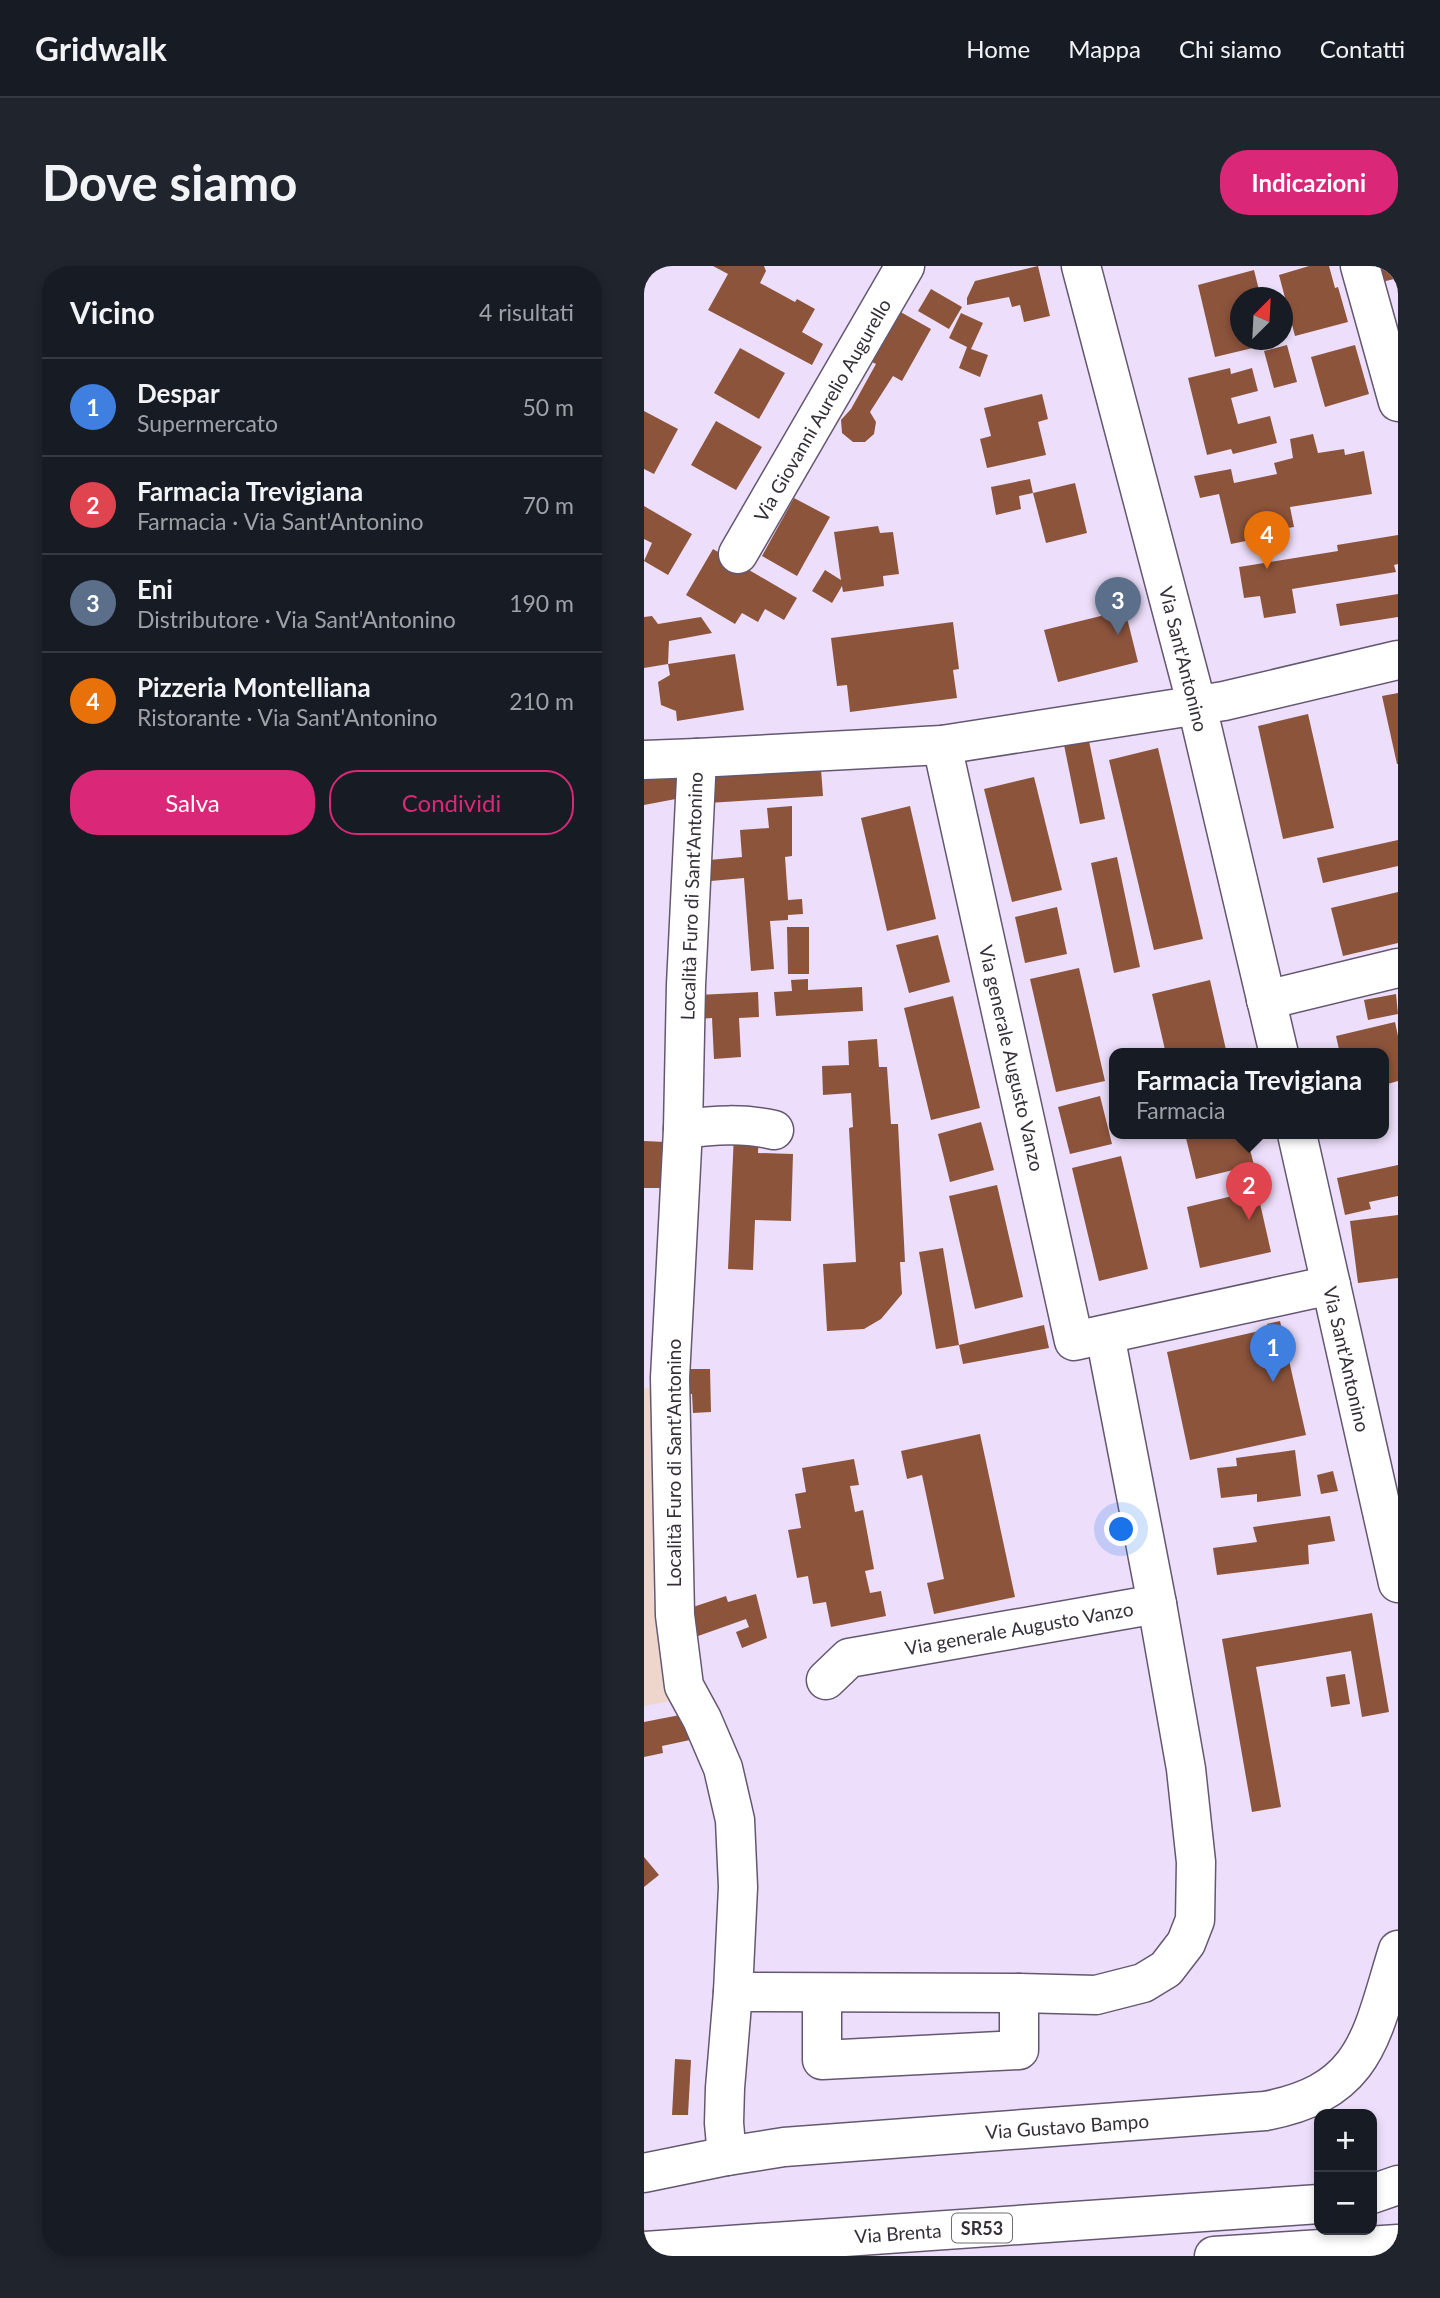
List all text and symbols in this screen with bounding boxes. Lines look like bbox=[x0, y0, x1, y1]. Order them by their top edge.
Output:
text: Gridwalk bbox=[35, 28, 167, 68]
text: Home bbox=[966, 34, 1030, 63]
text: Mappa bbox=[1068, 34, 1141, 63]
text: Chi siamo bbox=[1179, 34, 1282, 63]
text: Contatti bbox=[1320, 34, 1405, 63]
button: Indicazioni bbox=[1220, 150, 1398, 215]
text: Dove siamo bbox=[42, 153, 298, 211]
north arrow bbox=[1230, 287, 1293, 350]
text: Vicino bbox=[70, 294, 155, 330]
street label: Via Giovanni Aurelio Augurello bbox=[749, 295, 895, 525]
text: 4 risultati bbox=[479, 298, 574, 326]
text: Despar bbox=[137, 377, 220, 409]
text: 1 bbox=[86, 393, 100, 421]
text: 50 m bbox=[523, 393, 574, 421]
text: Supermercato bbox=[137, 409, 278, 437]
text: Farmacia Trevigiana bbox=[137, 475, 363, 507]
text: 2 bbox=[86, 491, 100, 519]
text: 70 m bbox=[523, 491, 574, 519]
text: Farmacia · Via Sant'Antonino bbox=[137, 507, 424, 535]
pin: 4 bbox=[1244, 511, 1290, 569]
text: Eni bbox=[137, 573, 173, 605]
pin: 3 bbox=[1095, 577, 1141, 635]
street label: Via Sant'Antonino bbox=[1155, 584, 1213, 734]
text: 3 bbox=[86, 589, 100, 617]
text: 190 m bbox=[509, 589, 574, 617]
text: Distributore · Via Sant'Antonino bbox=[137, 605, 456, 633]
text: Pizzeria Montelliana bbox=[137, 671, 371, 703]
text: 4 bbox=[86, 687, 100, 715]
text: 210 m bbox=[509, 687, 574, 715]
text: Ristorante · Via Sant'Antonino bbox=[137, 703, 438, 731]
button: Salva bbox=[70, 770, 315, 835]
button: Condividi bbox=[329, 770, 574, 835]
street label: Località Furo di Sant'Antonino bbox=[675, 771, 707, 1021]
street label: Via generale Augusto Vanzo bbox=[975, 943, 1049, 1173]
popup bbox=[1109, 1048, 1389, 1139]
text: Farmacia Trevigiana bbox=[1136, 1064, 1362, 1096]
text: Farmacia bbox=[1136, 1096, 1225, 1124]
pin: 2 bbox=[1226, 1162, 1272, 1220]
street label: Via Sant'Antonino bbox=[1319, 1284, 1375, 1434]
pin: 1 bbox=[1250, 1324, 1296, 1382]
street label: Località Furo di Sant'Antonino bbox=[662, 1339, 685, 1587]
your location bbox=[1104, 1512, 1138, 1546]
street label: Via generale Augusto Vanzo bbox=[903, 1597, 1135, 1659]
street label: Via Gustavo Bampo bbox=[984, 2109, 1150, 2143]
map controls bbox=[1314, 2109, 1377, 2235]
button: + bbox=[1314, 2109, 1377, 2172]
button: − bbox=[1314, 2172, 1377, 2235]
road number: SR53 bbox=[952, 2214, 1012, 2242]
street label: Via Brenta bbox=[854, 2218, 942, 2248]

